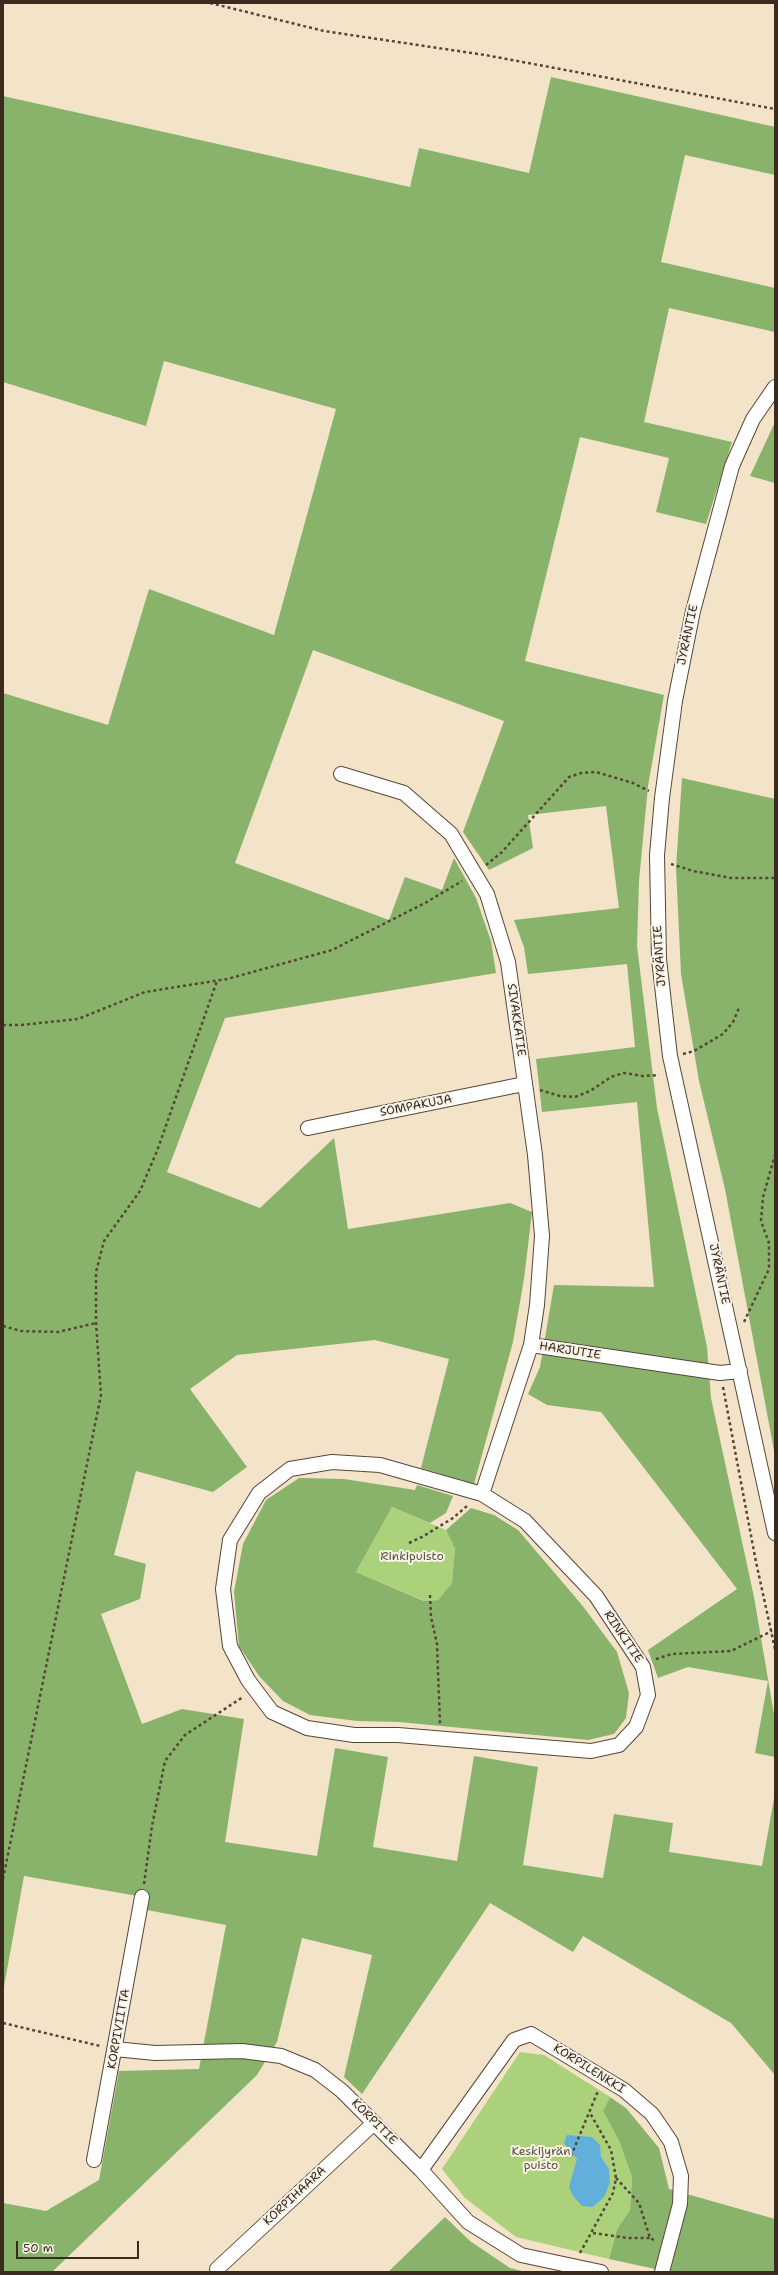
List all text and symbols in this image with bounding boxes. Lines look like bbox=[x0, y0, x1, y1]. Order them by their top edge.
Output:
street label: JYRÄNTIE bbox=[675, 603, 701, 667]
street label: JYRÄNTIE bbox=[651, 925, 669, 987]
street label: SIVAKKATIE bbox=[504, 983, 528, 1057]
street label: SOMPAKUJA bbox=[379, 1092, 453, 1120]
street label: JYRÄNTIE bbox=[706, 1242, 732, 1306]
street label: HARJUTIE bbox=[538, 1339, 602, 1363]
park label: Rinkipuisto bbox=[380, 1550, 444, 1564]
street label: RINKITIE bbox=[600, 1608, 646, 1666]
street label: KORPIVIITTA bbox=[105, 1988, 133, 2070]
street label: KORPILENKKI bbox=[550, 2041, 628, 2097]
street label: KORPITIE bbox=[348, 2096, 400, 2148]
park label: Keskijyrän puisto bbox=[511, 2145, 571, 2173]
street label: KORPIHAARA bbox=[261, 2163, 329, 2229]
scale bar bbox=[18, 2233, 141, 2259]
text: 50 m bbox=[23, 2240, 53, 2256]

